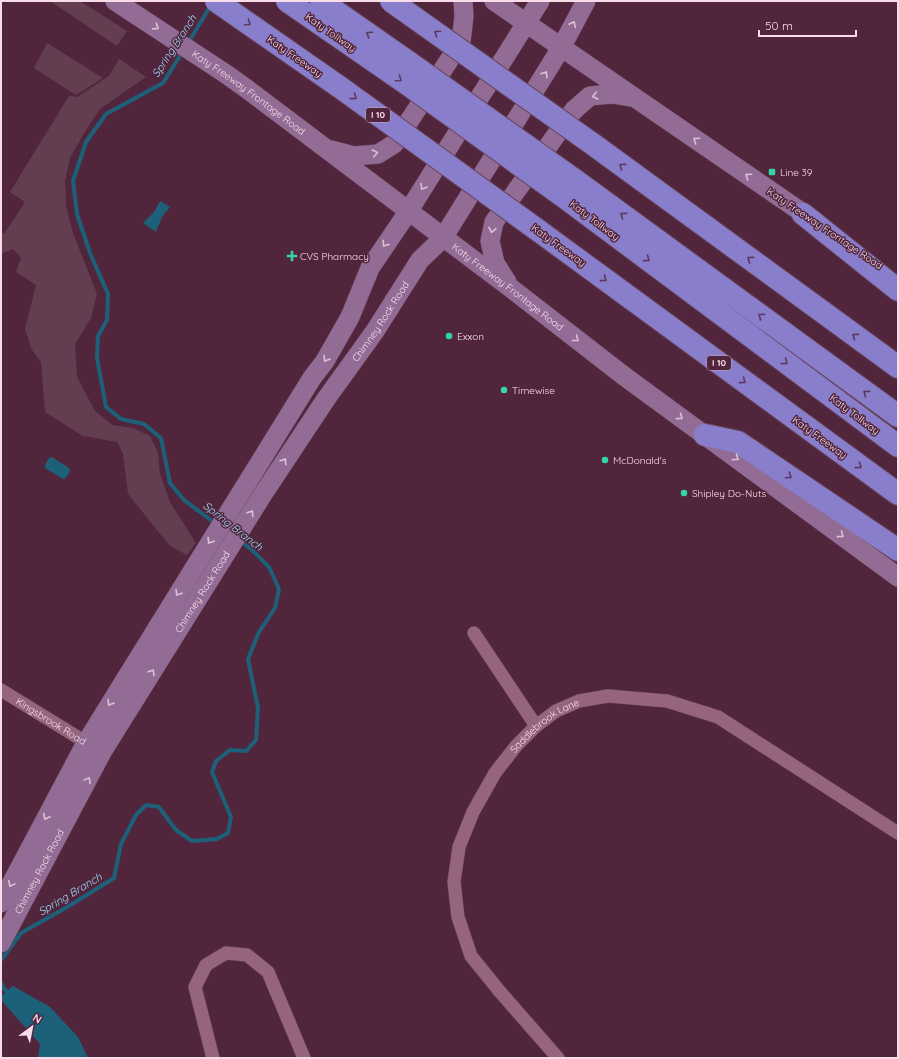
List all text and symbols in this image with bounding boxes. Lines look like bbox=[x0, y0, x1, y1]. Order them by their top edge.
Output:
street label: Katy Tollway bbox=[303, 10, 359, 55]
water label: Spring Branch bbox=[149, 11, 200, 80]
scale bar bbox=[759, 12, 856, 38]
one-way arrow bbox=[243, 18, 250, 25]
text: 50 m bbox=[765, 18, 793, 33]
one-way arrow bbox=[569, 21, 576, 29]
one-way arrow bbox=[152, 23, 159, 30]
one-way arrow bbox=[366, 31, 373, 39]
one-way arrow bbox=[434, 31, 441, 38]
street label: Katy Freeway bbox=[265, 33, 325, 80]
street label: Katy Freeway Frontage Road bbox=[189, 47, 308, 138]
one-way arrow bbox=[540, 71, 548, 78]
one-way arrow bbox=[395, 74, 402, 82]
one-way arrow bbox=[591, 92, 598, 100]
one-way arrow bbox=[350, 93, 357, 100]
road number: I 10 bbox=[366, 108, 390, 122]
one-way arrow bbox=[693, 138, 700, 145]
one-way arrow bbox=[372, 150, 378, 158]
one-way arrow bbox=[620, 164, 627, 171]
place label: Line 39 bbox=[780, 166, 813, 179]
marker: Line 39 bbox=[767, 167, 777, 177]
one-way arrow bbox=[745, 173, 752, 181]
one-way arrow bbox=[421, 183, 428, 190]
street label: Katy Freeway Frontage Road bbox=[764, 185, 885, 272]
street label: Katy Tollway bbox=[567, 197, 622, 243]
one-way arrow bbox=[620, 213, 627, 220]
street label: Katy Freeway bbox=[529, 221, 589, 270]
one-way arrow bbox=[488, 227, 496, 233]
one-way arrow bbox=[383, 239, 390, 246]
street label: Katy Freeway Frontage Road bbox=[449, 240, 566, 334]
place label: CVS Pharmacy bbox=[300, 250, 369, 263]
marker: CVS Pharmacy bbox=[287, 251, 297, 261]
one-way arrow bbox=[643, 255, 650, 262]
one-way arrow bbox=[747, 256, 754, 264]
one-way arrow bbox=[600, 274, 607, 281]
street label: Chimney Rock Road bbox=[349, 279, 412, 364]
one-way arrow bbox=[759, 314, 766, 321]
place label: Exxon bbox=[457, 330, 484, 343]
marker: Exxon bbox=[444, 331, 454, 341]
one-way arrow bbox=[852, 333, 859, 340]
one-way arrow bbox=[571, 335, 578, 342]
one-way arrow bbox=[323, 355, 331, 362]
road number: I 10 bbox=[707, 356, 731, 370]
one-way arrow bbox=[781, 357, 788, 364]
one-way arrow bbox=[739, 376, 746, 383]
place label: Timewise bbox=[512, 384, 555, 397]
marker: Timewise bbox=[499, 385, 509, 395]
street label: Katy Tollway bbox=[827, 391, 882, 437]
one-way arrow bbox=[864, 391, 871, 398]
one-way arrow bbox=[676, 412, 683, 420]
street label: Katy Freeway bbox=[790, 413, 850, 462]
one-way arrow bbox=[732, 453, 739, 461]
place label: McDonald's bbox=[613, 454, 667, 467]
marker: McDonald's bbox=[600, 455, 610, 465]
one-way arrow bbox=[279, 459, 286, 466]
one-way arrow bbox=[855, 461, 862, 468]
one-way arrow bbox=[784, 471, 791, 478]
place label: Shipley Do-Nuts bbox=[692, 487, 766, 500]
marker: Shipley Do-Nuts bbox=[679, 488, 689, 498]
water label: Spring Branch bbox=[200, 498, 266, 554]
one-way arrow bbox=[246, 510, 254, 517]
one-way arrow bbox=[836, 531, 843, 538]
one-way arrow bbox=[208, 537, 215, 544]
street label: Chimney Rock Road bbox=[172, 549, 233, 635]
one-way arrow bbox=[175, 589, 183, 596]
one-way arrow bbox=[148, 669, 155, 676]
street label: Kingsbrook Road bbox=[13, 695, 89, 748]
street label: Saddlebrook Lane bbox=[507, 696, 582, 756]
one-way arrow bbox=[107, 699, 114, 706]
one-way arrow bbox=[83, 776, 91, 784]
one-way arrow bbox=[43, 812, 51, 820]
street label: Chimney Rock Road bbox=[12, 827, 67, 916]
water label: Spring Branch bbox=[36, 869, 105, 919]
one-way arrow bbox=[8, 880, 16, 887]
north arrow bbox=[12, 1007, 52, 1047]
text: N bbox=[30, 1010, 44, 1027]

